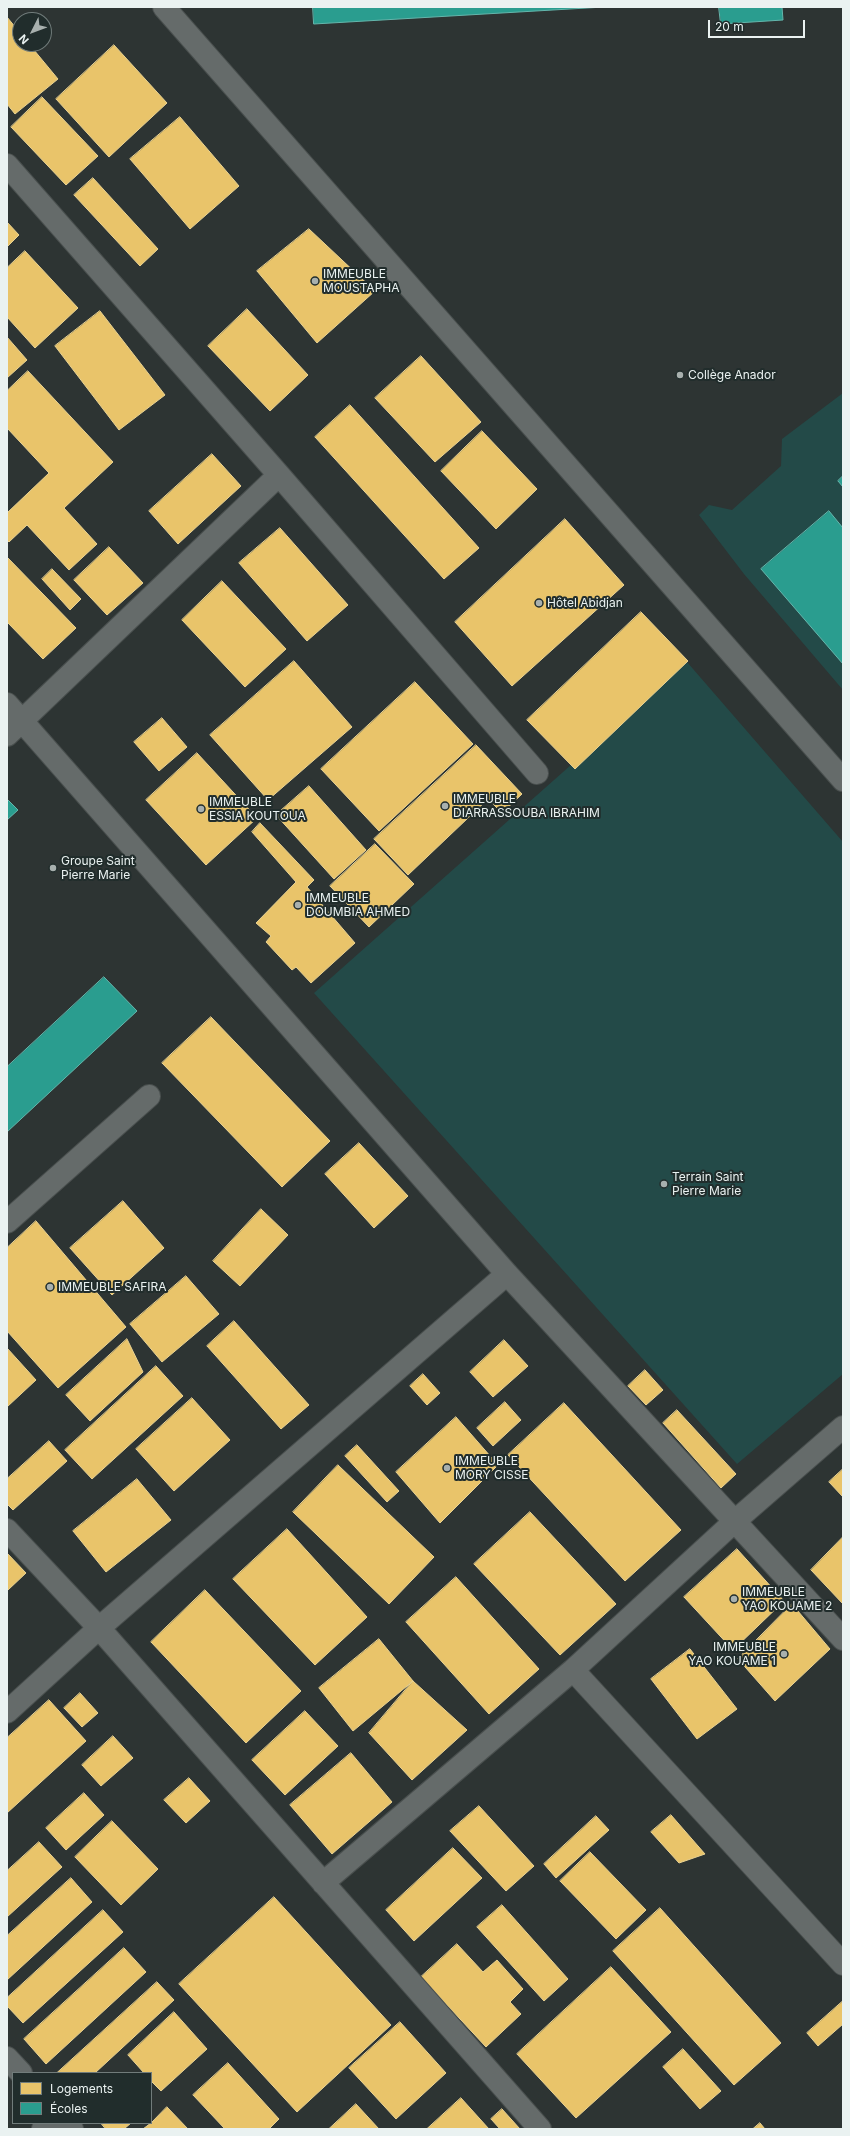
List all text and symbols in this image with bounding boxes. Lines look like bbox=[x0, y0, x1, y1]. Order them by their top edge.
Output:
north arrow bbox=[12, 12, 52, 52]
scale bar bbox=[710, 12, 807, 38]
text: 20 m bbox=[715, 19, 744, 34]
text: N bbox=[16, 32, 32, 47]
place label: IMMEUBLE MOUSTAPHA bbox=[323, 267, 400, 295]
marker: IMMEUBLE MOUSTAPHA bbox=[310, 276, 320, 286]
place label: Collège Anador bbox=[688, 368, 776, 382]
marker: Collège Anador bbox=[675, 370, 685, 380]
place label: Hôtel Abidjan bbox=[547, 596, 623, 610]
marker: Hôtel Abidjan bbox=[534, 598, 544, 608]
place label: IMMEUBLE DIARRASSOUBA IBRAHIM bbox=[453, 792, 600, 820]
place label: IMMEUBLE ESSIA KOUTOUA bbox=[209, 795, 306, 823]
marker: IMMEUBLE DIARRASSOUBA IBRAHIM bbox=[440, 801, 450, 811]
marker: IMMEUBLE ESSIA KOUTOUA bbox=[196, 804, 206, 814]
place label: Groupe Saint Pierre Marie bbox=[61, 854, 135, 882]
marker: Groupe Saint Pierre Marie bbox=[48, 863, 58, 873]
place label: IMMEUBLE DOUMBIA AHMED bbox=[306, 891, 410, 919]
marker: IMMEUBLE DOUMBIA AHMED bbox=[293, 900, 303, 910]
place label: Terrain Saint Pierre Marie bbox=[672, 1170, 743, 1198]
marker: Terrain Saint Pierre Marie bbox=[659, 1179, 669, 1189]
place label: IMMEUBLE SAFIRA bbox=[58, 1280, 167, 1294]
marker: IMMEUBLE SAFIRA bbox=[45, 1282, 55, 1292]
place label: IMMEUBLE MORY CISSE bbox=[455, 1454, 529, 1482]
marker: IMMEUBLE MORY CISSE bbox=[442, 1463, 452, 1473]
place label: IMMEUBLE YAO KOUAME 2 bbox=[742, 1585, 832, 1613]
marker: IMMEUBLE YAO KOUAME 2 bbox=[729, 1594, 739, 1604]
place label: IMMEUBLE YAO KOUAME 1 bbox=[688, 1640, 776, 1668]
marker: IMMEUBLE YAO KOUAME 1 bbox=[779, 1649, 789, 1659]
legend bbox=[12, 2072, 152, 2124]
text: Logements bbox=[50, 2081, 113, 2096]
text: Écoles bbox=[50, 2101, 88, 2116]

